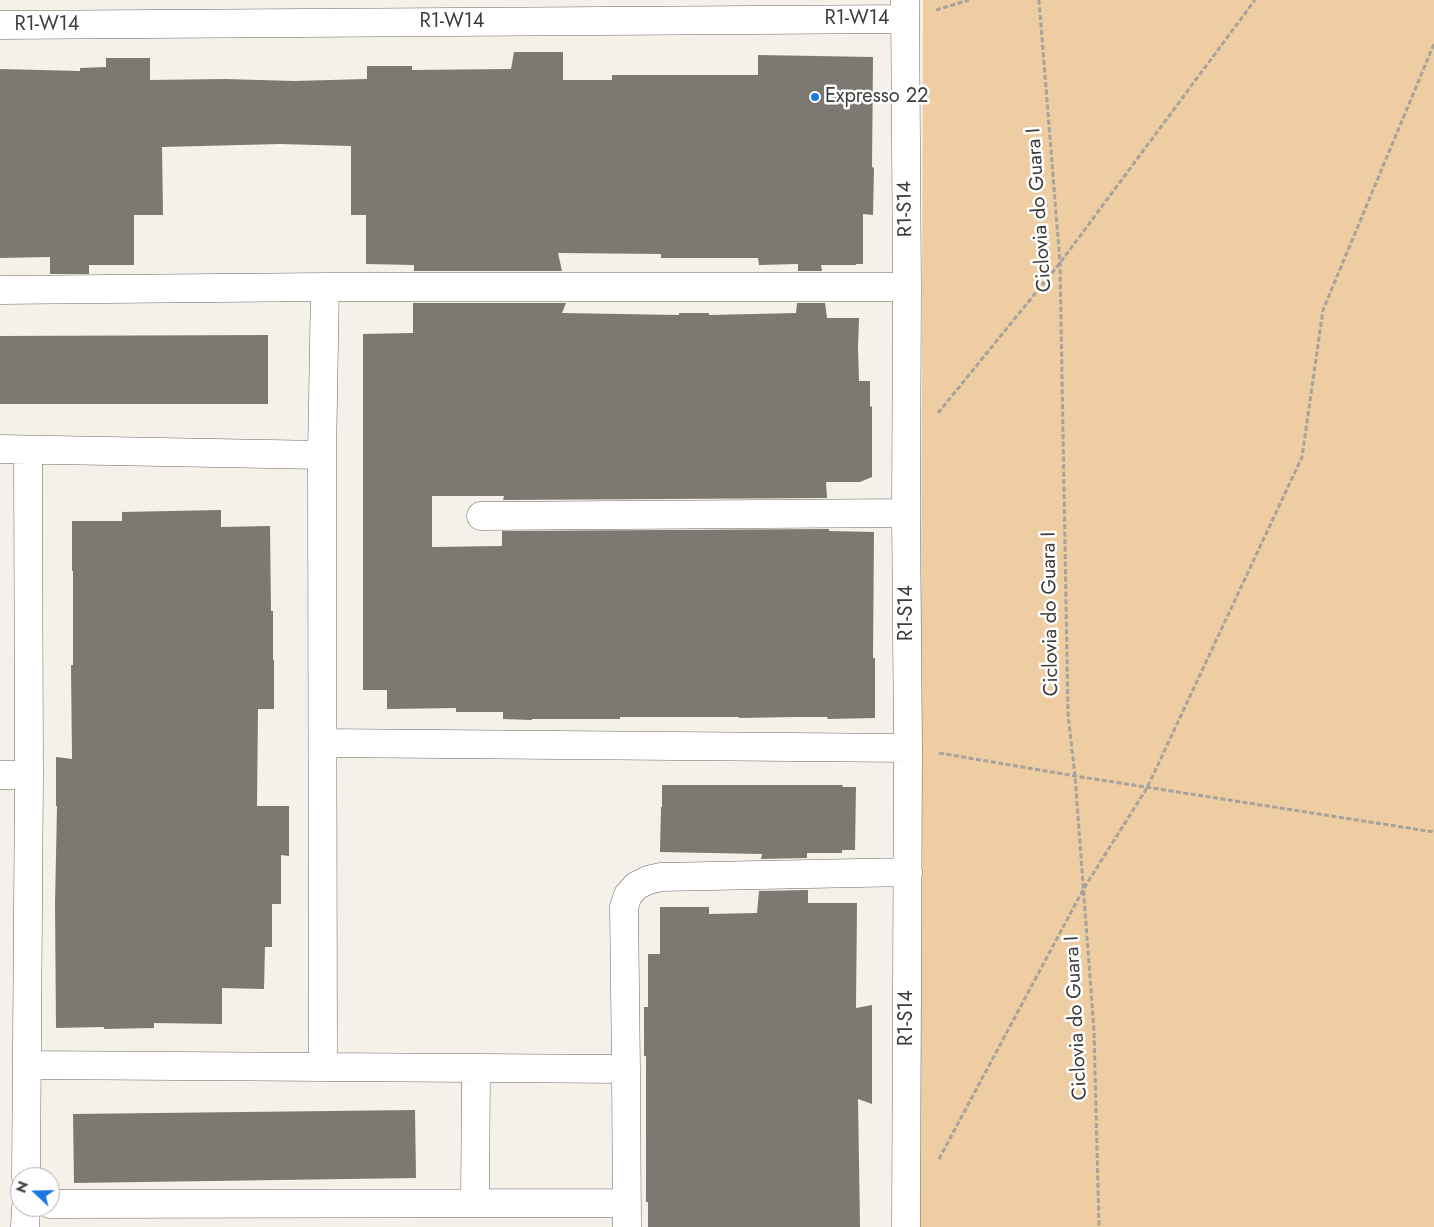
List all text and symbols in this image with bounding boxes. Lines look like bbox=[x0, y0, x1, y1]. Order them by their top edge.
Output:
street label: R1-W14 bbox=[825, 7, 889, 31]
street label: R1-W14 bbox=[420, 10, 484, 34]
street label: R1-W14 bbox=[15, 13, 79, 37]
place label: Expresso 22 bbox=[825, 85, 928, 109]
marker: Expresso 22 bbox=[809, 91, 821, 103]
street label: Ciclovia do Guara I bbox=[1022, 127, 1058, 293]
street label: R1-S14 bbox=[894, 181, 918, 237]
street label: Ciclovia do Guara I bbox=[1038, 531, 1064, 697]
street label: R1-S14 bbox=[895, 585, 919, 641]
street label: Ciclovia do Guara I bbox=[1061, 935, 1093, 1101]
street label: R1-S14 bbox=[895, 990, 919, 1046]
north arrow bbox=[10, 1167, 60, 1217]
text: N bbox=[11, 1178, 33, 1196]

